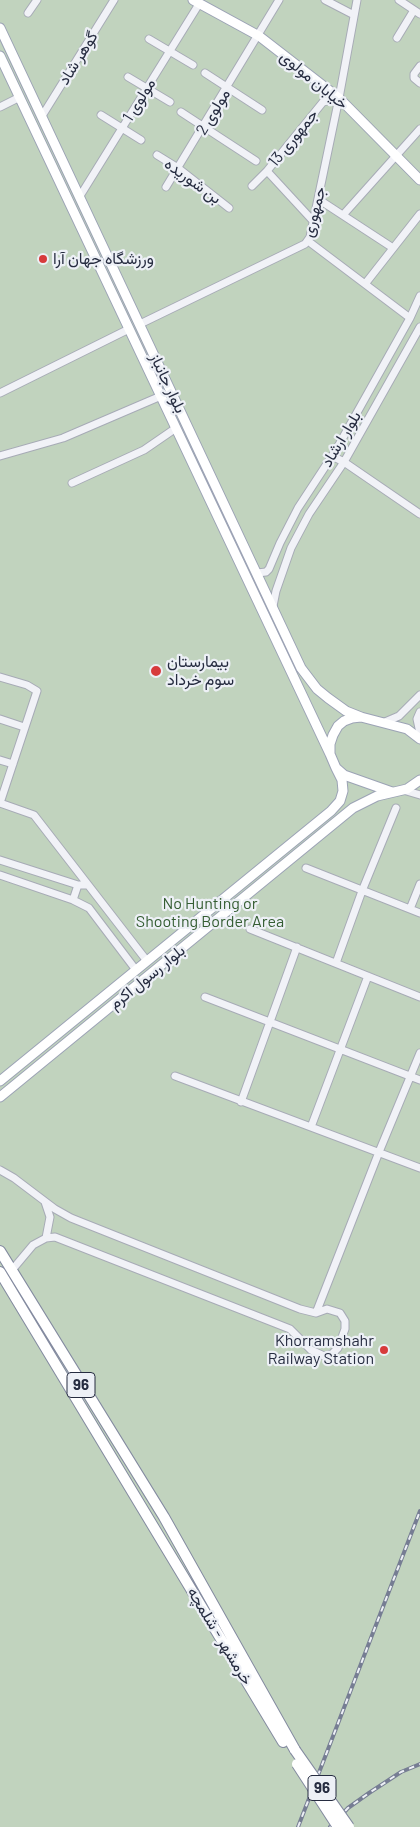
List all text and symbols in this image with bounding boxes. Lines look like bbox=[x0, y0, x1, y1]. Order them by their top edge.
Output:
street label: گوهر شاد bbox=[54, 28, 102, 88]
street label: خیابان مولوی bbox=[276, 47, 352, 113]
street label: مولوی 1 bbox=[118, 75, 160, 125]
street label: مولوی 2 bbox=[192, 85, 234, 139]
street label: جمهوری 13 bbox=[264, 105, 322, 171]
street label: بن شوریده bbox=[161, 154, 225, 208]
street label: جمهوری bbox=[298, 185, 330, 239]
place label: ورزشگاه جهان آرا bbox=[53, 249, 154, 269]
marker: ورزشگاه جهان آرا bbox=[37, 253, 49, 265]
street label: بلوار جانباز bbox=[146, 350, 190, 416]
street label: بلوار ارشاد bbox=[317, 408, 365, 470]
place label: بیمارستان سوم خرداد bbox=[167, 652, 234, 690]
marker: بیمارستان سوم خرداد bbox=[149, 664, 163, 678]
park label: No Hunting or Shooting Border Area bbox=[136, 894, 284, 932]
street label: بلوار رسول اکرم bbox=[105, 941, 189, 1013]
place label: Khorramshahr Railway Station bbox=[268, 1331, 374, 1369]
marker: Khorramshahr Railway Station bbox=[378, 1344, 390, 1356]
road number: 96 bbox=[67, 1372, 95, 1398]
street label: خرمشهر - شلمچه bbox=[183, 1584, 257, 1688]
road number: 96 bbox=[308, 1776, 336, 1800]

